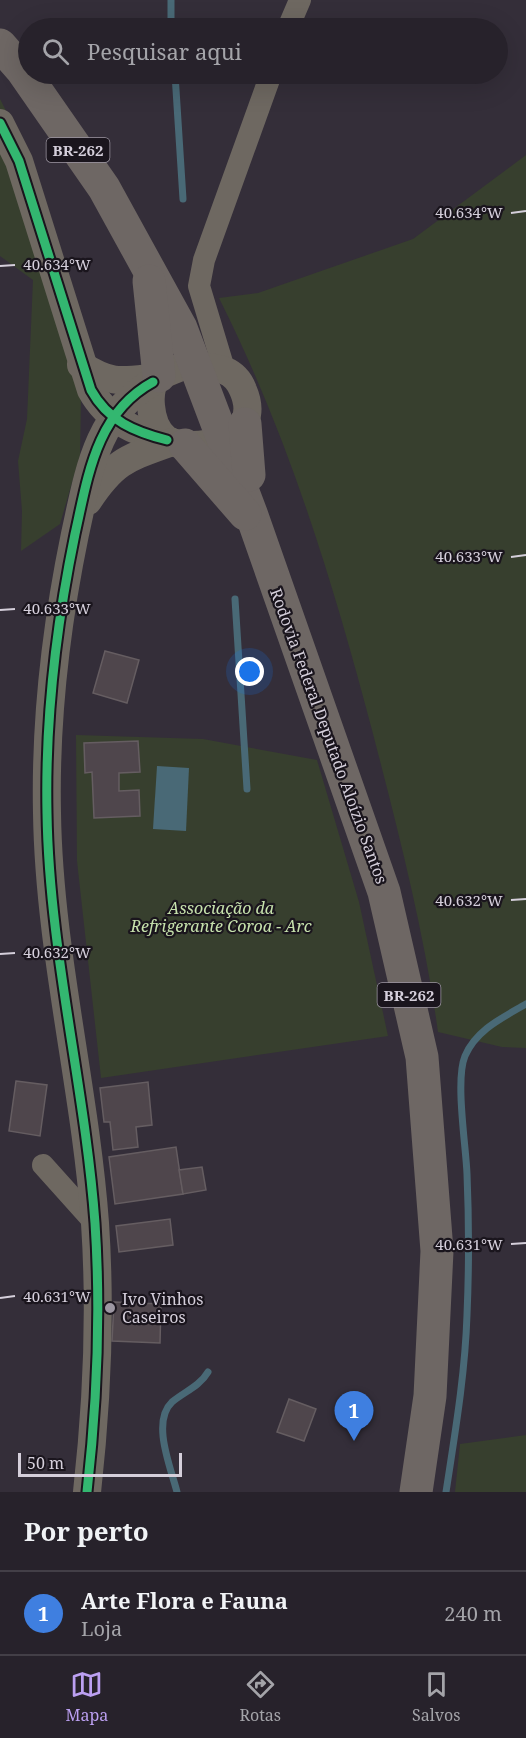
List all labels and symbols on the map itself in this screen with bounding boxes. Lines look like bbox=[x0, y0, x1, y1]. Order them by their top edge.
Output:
road number: BR-262 bbox=[46, 138, 110, 162]
text: 40.634°W bbox=[435, 202, 503, 222]
text: 40.634°W bbox=[23, 254, 91, 274]
text: 40.633°W bbox=[435, 546, 503, 566]
street label: Rodovia Federal Deputado Aloízio Santos bbox=[265, 585, 393, 887]
text: 40.633°W bbox=[23, 598, 91, 618]
your location bbox=[235, 657, 264, 686]
text: 40.632°W bbox=[435, 890, 503, 910]
park label: Associação da Refrigerante Coroa - Arc bbox=[129, 897, 312, 937]
text: 40.632°W bbox=[23, 942, 91, 962]
road number: BR-262 bbox=[378, 983, 440, 1007]
text: 40.631°W bbox=[435, 1234, 503, 1254]
text: 40.631°W bbox=[23, 1286, 91, 1306]
place label: Ivo Vinhos Caseiros bbox=[122, 1288, 203, 1328]
marker: Ivo Vinhos Caseiros bbox=[103, 1301, 117, 1315]
pin: 1 bbox=[334, 1392, 374, 1441]
scale bar bbox=[18, 1450, 182, 1478]

